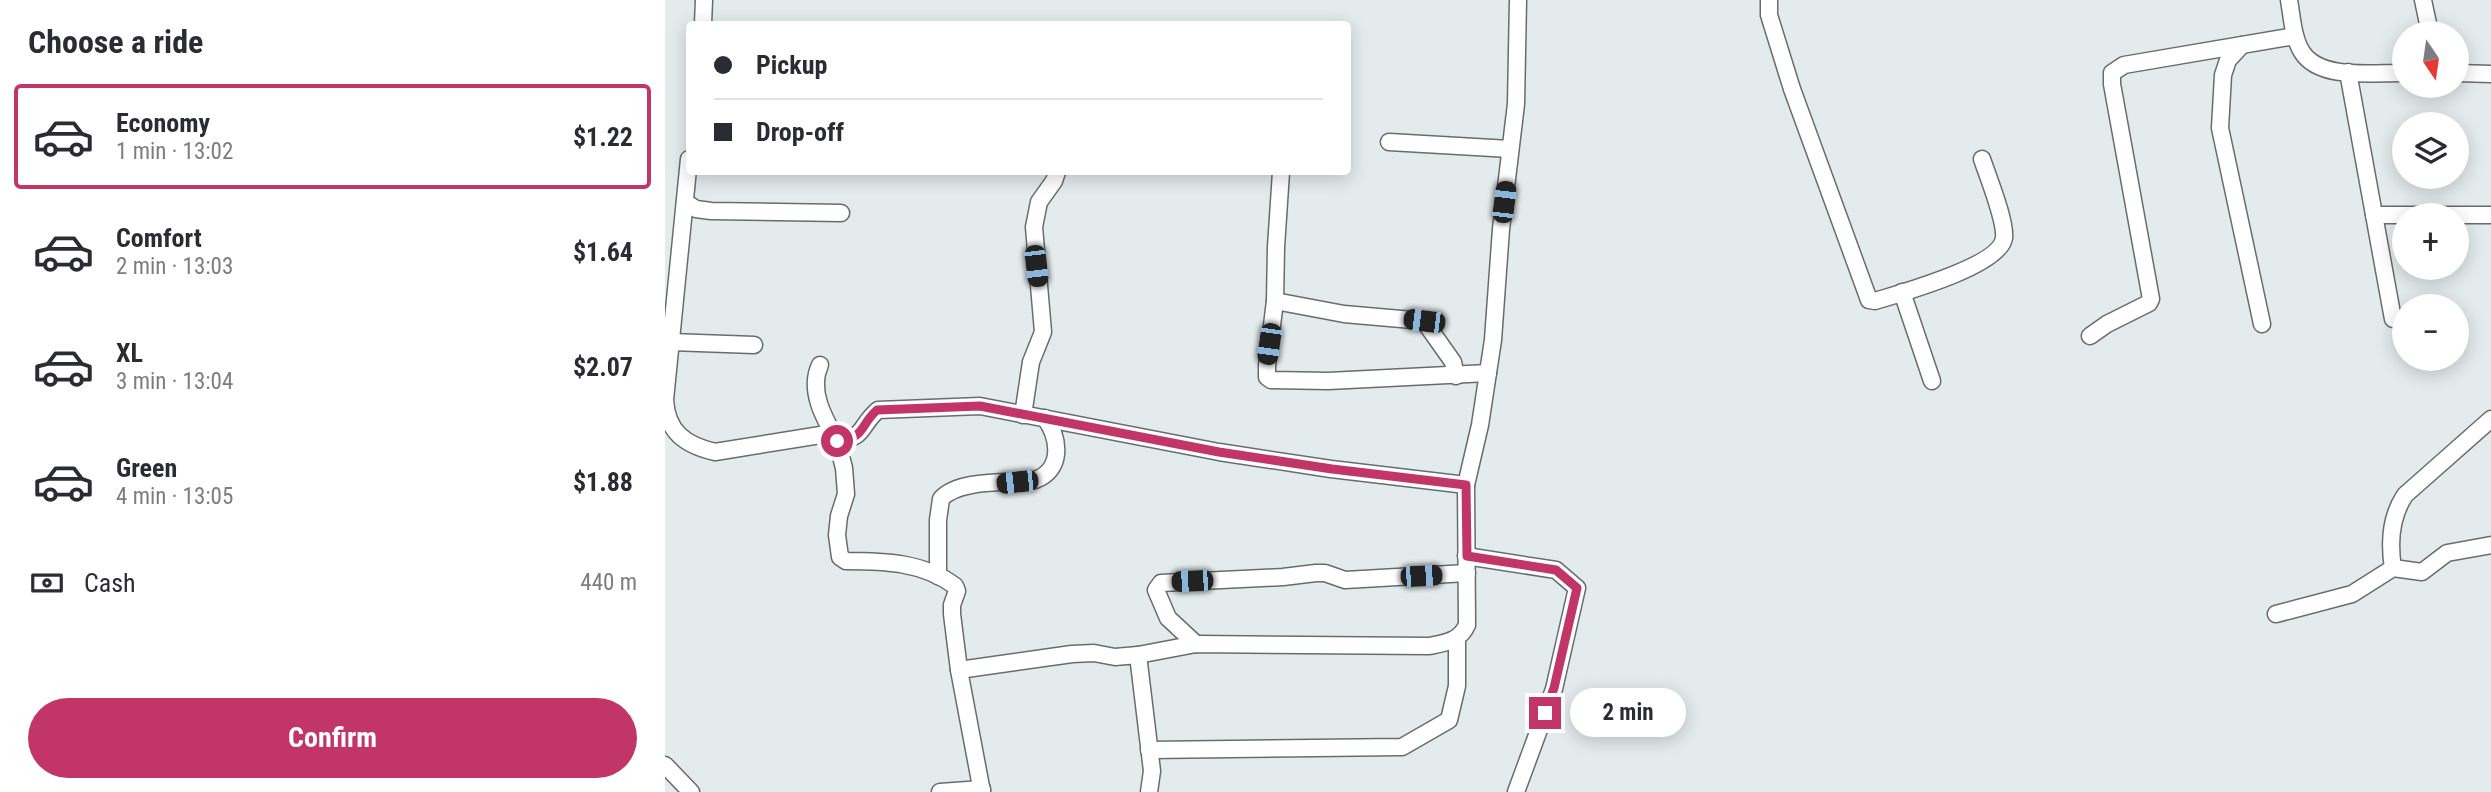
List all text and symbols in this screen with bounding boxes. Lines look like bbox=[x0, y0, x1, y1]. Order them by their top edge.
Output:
north arrow bbox=[2392, 21, 2469, 98]
map controls bbox=[2392, 21, 2469, 371]
text: Choose a ride bbox=[28, 23, 203, 61]
text: Pickup bbox=[756, 50, 827, 80]
icon: car bbox=[32, 105, 95, 168]
text: Economy bbox=[116, 108, 210, 138]
button: layers bbox=[2392, 112, 2469, 189]
text: Drop-off bbox=[756, 117, 844, 147]
text: $1.22 bbox=[573, 122, 633, 152]
text: 1 min · 13:02 bbox=[116, 138, 233, 165]
car bbox=[1492, 180, 1517, 224]
button: + bbox=[2392, 203, 2469, 280]
icon: car bbox=[32, 220, 95, 283]
text: Comfort bbox=[116, 223, 202, 253]
text: $1.64 bbox=[573, 237, 633, 267]
car bbox=[1024, 244, 1049, 288]
text: 2 min · 13:03 bbox=[116, 253, 233, 280]
button: − bbox=[2392, 294, 2469, 371]
car bbox=[1402, 308, 1447, 334]
car bbox=[1256, 322, 1283, 366]
icon: car bbox=[32, 335, 95, 398]
text: XL bbox=[116, 338, 143, 368]
text: $2.07 bbox=[573, 352, 633, 382]
text: 3 min · 13:04 bbox=[116, 368, 233, 395]
route start bbox=[821, 425, 853, 457]
icon: car bbox=[32, 450, 95, 513]
text: Green bbox=[116, 453, 177, 483]
text: $1.88 bbox=[573, 467, 633, 497]
car bbox=[996, 469, 1039, 495]
text: 4 min · 13:05 bbox=[116, 483, 233, 510]
icon: cash bbox=[28, 564, 66, 602]
car bbox=[1400, 564, 1443, 588]
text: Cash bbox=[84, 568, 136, 598]
text: 440 m bbox=[580, 569, 637, 596]
car bbox=[1171, 570, 1214, 592]
callout: 2 min bbox=[1569, 688, 1685, 738]
route end bbox=[1529, 697, 1561, 729]
button: Confirm bbox=[28, 698, 637, 778]
text: 2 min bbox=[1602, 699, 1654, 726]

